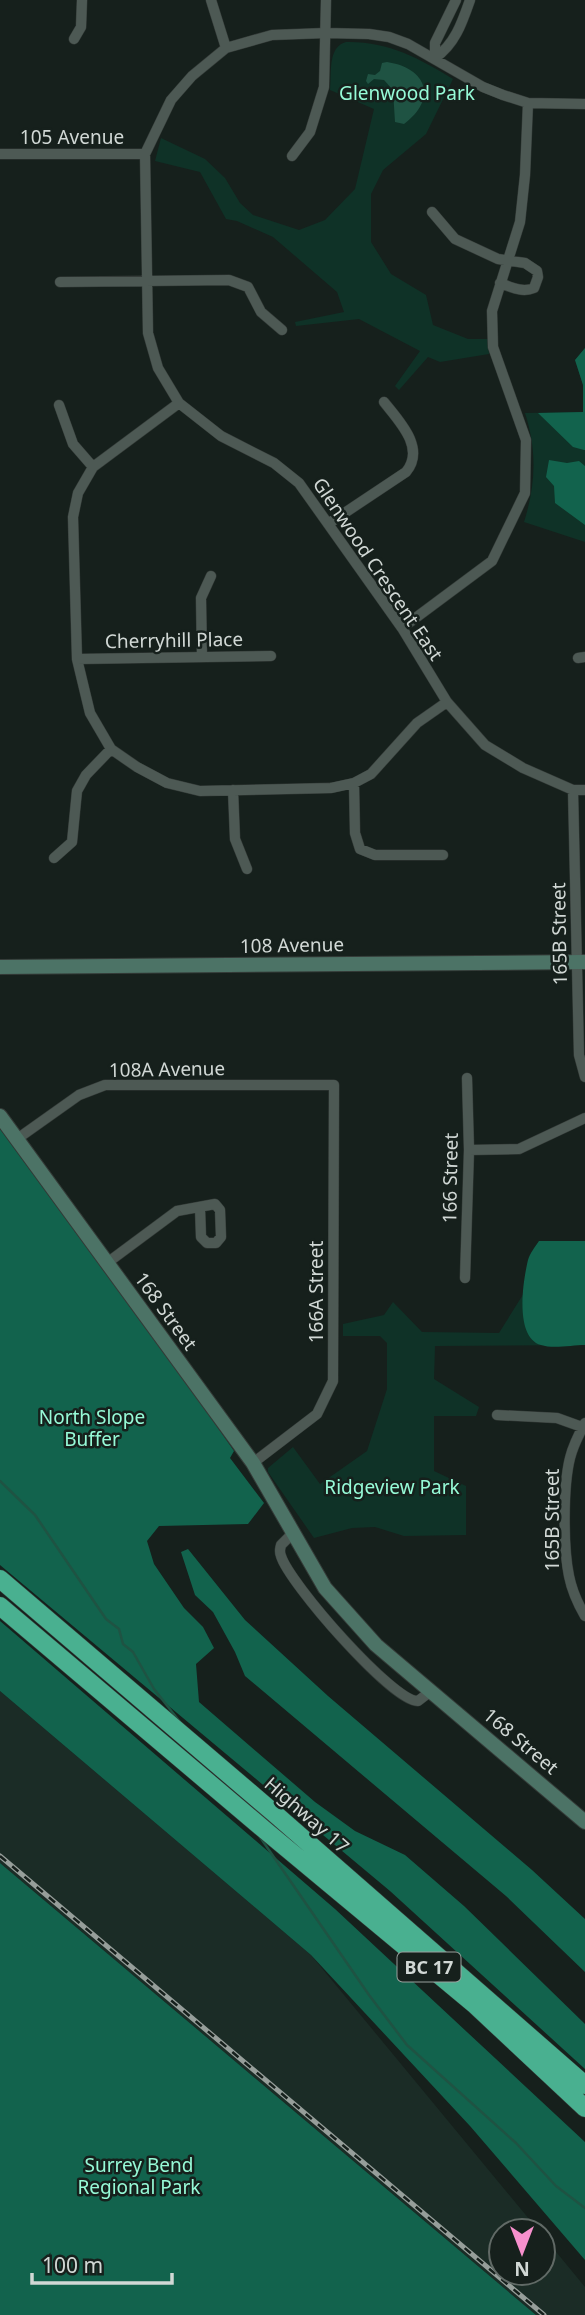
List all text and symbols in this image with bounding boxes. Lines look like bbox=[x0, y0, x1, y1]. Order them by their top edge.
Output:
park label: Glenwood Park bbox=[339, 80, 475, 106]
street label: 105 Avenue bbox=[20, 124, 124, 150]
street label: Glenwood Crescent East bbox=[307, 472, 449, 666]
street label: Cherryhill Place bbox=[105, 626, 243, 654]
street label: 165B Street bbox=[545, 882, 573, 986]
street label: 108 Avenue bbox=[240, 931, 344, 959]
street label: 108A Avenue bbox=[109, 1055, 225, 1083]
street label: 166 Street bbox=[436, 1132, 464, 1224]
street label: 166A Street bbox=[303, 1240, 329, 1343]
street label: 168 Street bbox=[129, 1267, 203, 1355]
park label: North Slope Buffer bbox=[39, 1404, 145, 1452]
street label: 165B Street bbox=[539, 1468, 565, 1571]
park label: Ridgeview Park bbox=[324, 1474, 460, 1500]
street label: 168 Street bbox=[478, 1702, 564, 1780]
street label: Highway 17 bbox=[259, 1771, 355, 1859]
road number: BC 17 bbox=[398, 1952, 460, 1982]
park label: Surrey Bend Regional Park bbox=[77, 2152, 201, 2200]
north arrow bbox=[487, 2217, 557, 2287]
scale bar bbox=[32, 2242, 172, 2286]
text: 100 m bbox=[42, 2251, 103, 2279]
text: N bbox=[514, 2256, 530, 2282]

